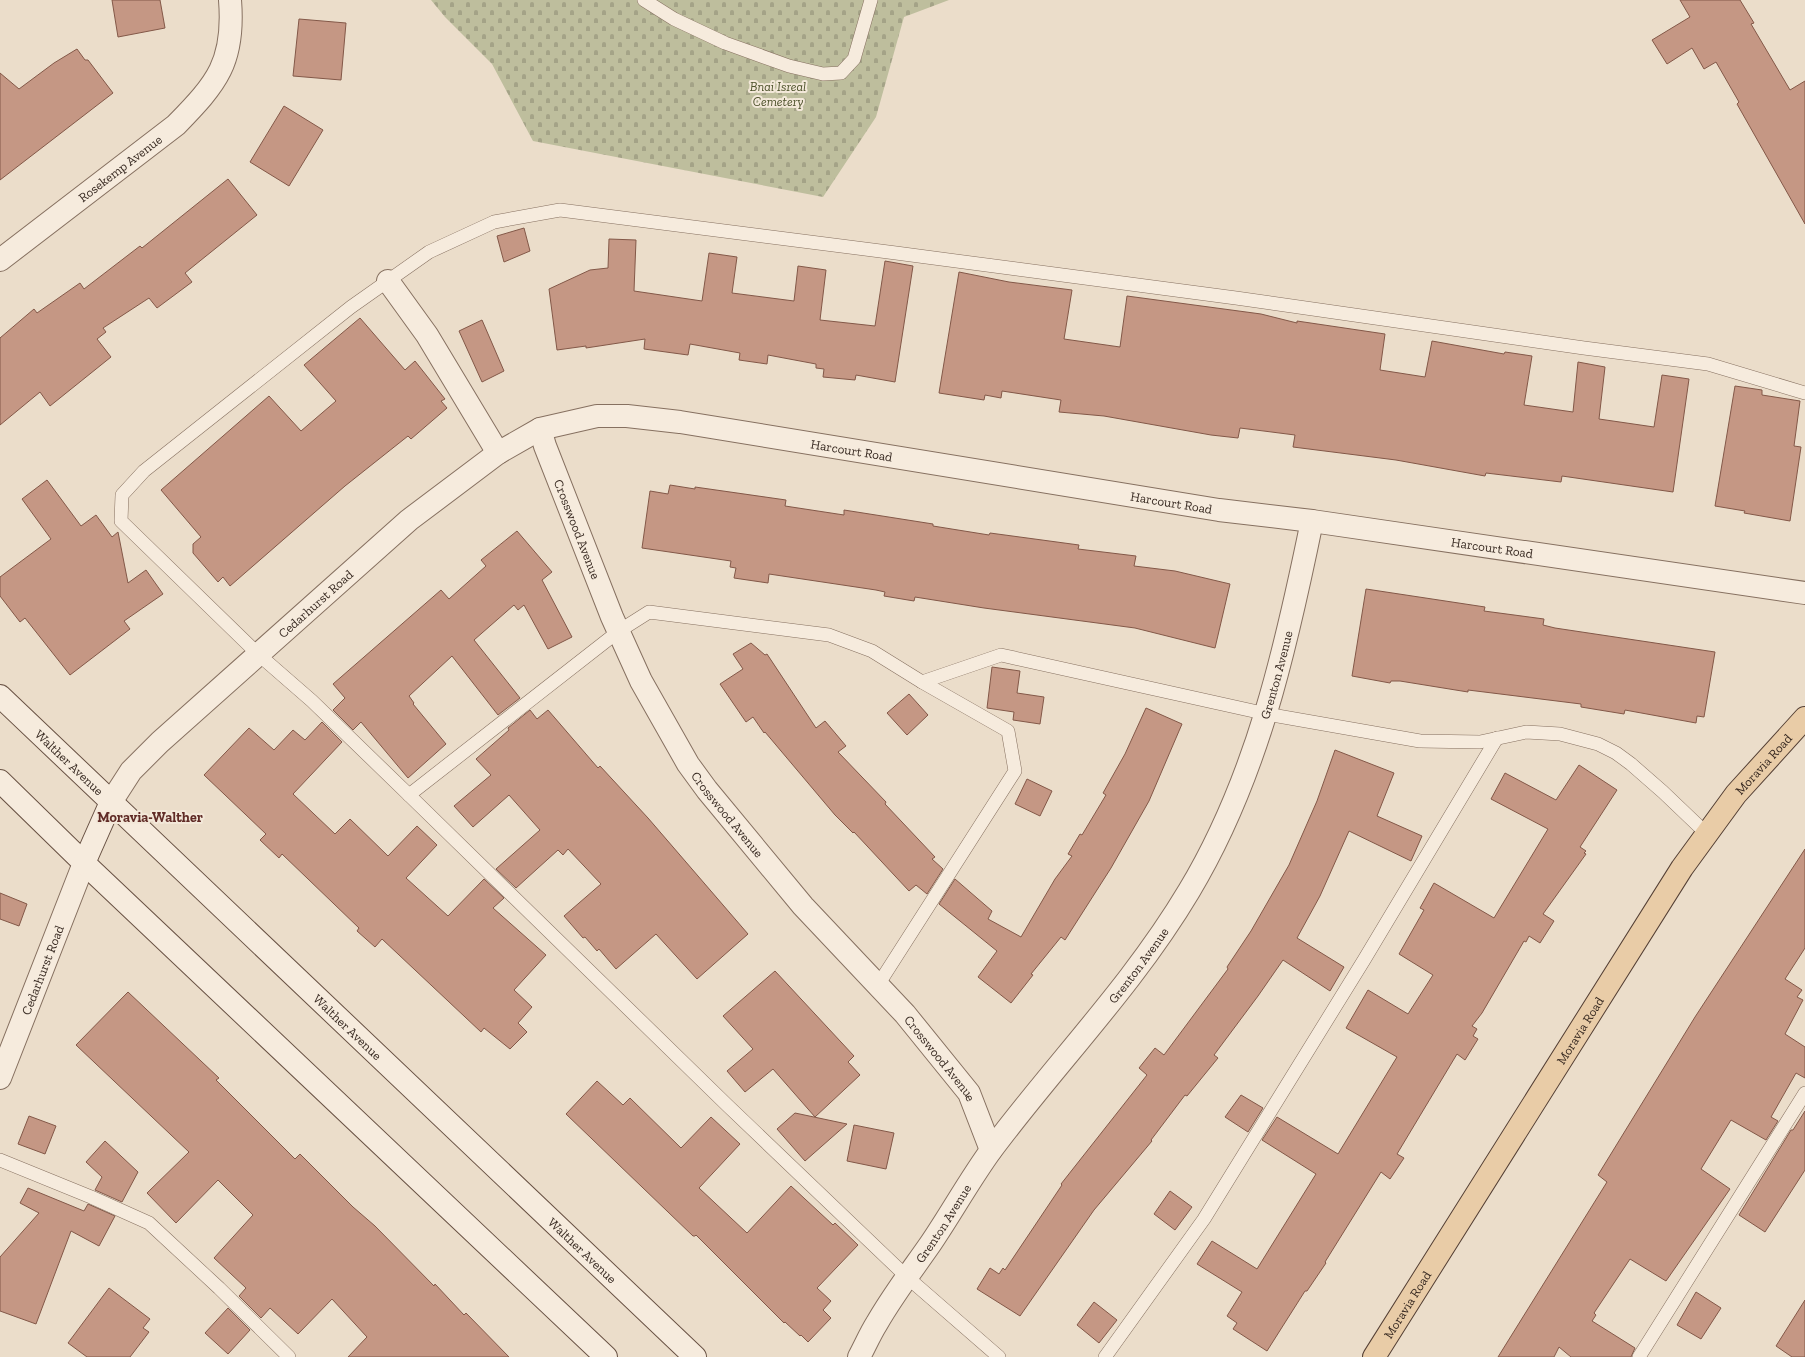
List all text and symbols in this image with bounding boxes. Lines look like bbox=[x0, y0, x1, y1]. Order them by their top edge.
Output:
park label: Bnai Isreal Cemetery bbox=[750, 79, 806, 109]
street label: Rosekemp Avenue bbox=[75, 132, 165, 205]
street label: Harcourt Road bbox=[810, 436, 894, 465]
street label: Crosswood Avenue bbox=[551, 477, 603, 581]
street label: Harcourt Road bbox=[1129, 489, 1213, 517]
street label: Harcourt Road bbox=[1450, 534, 1534, 561]
street label: Cedarhurst Road bbox=[275, 567, 356, 641]
street label: Grenton Avenue bbox=[1257, 629, 1296, 721]
street label: Walther Avenue bbox=[32, 727, 106, 798]
street label: Moravia Road bbox=[1732, 731, 1795, 798]
street label: Crosswood Avenue bbox=[688, 769, 766, 860]
district label: Moravia-Walther bbox=[97, 809, 203, 826]
street label: Cedarhurst Road bbox=[18, 923, 67, 1017]
street label: Grenton Avenue bbox=[1105, 925, 1172, 1006]
street label: Walther Avenue bbox=[310, 991, 385, 1063]
street label: Moravia Road bbox=[1553, 994, 1607, 1067]
street label: Crosswood Avenue bbox=[901, 1012, 978, 1103]
street label: Grenton Avenue bbox=[912, 1182, 974, 1266]
street label: Walther Avenue bbox=[545, 1214, 620, 1286]
street label: Moravia Road bbox=[1381, 1268, 1434, 1341]

